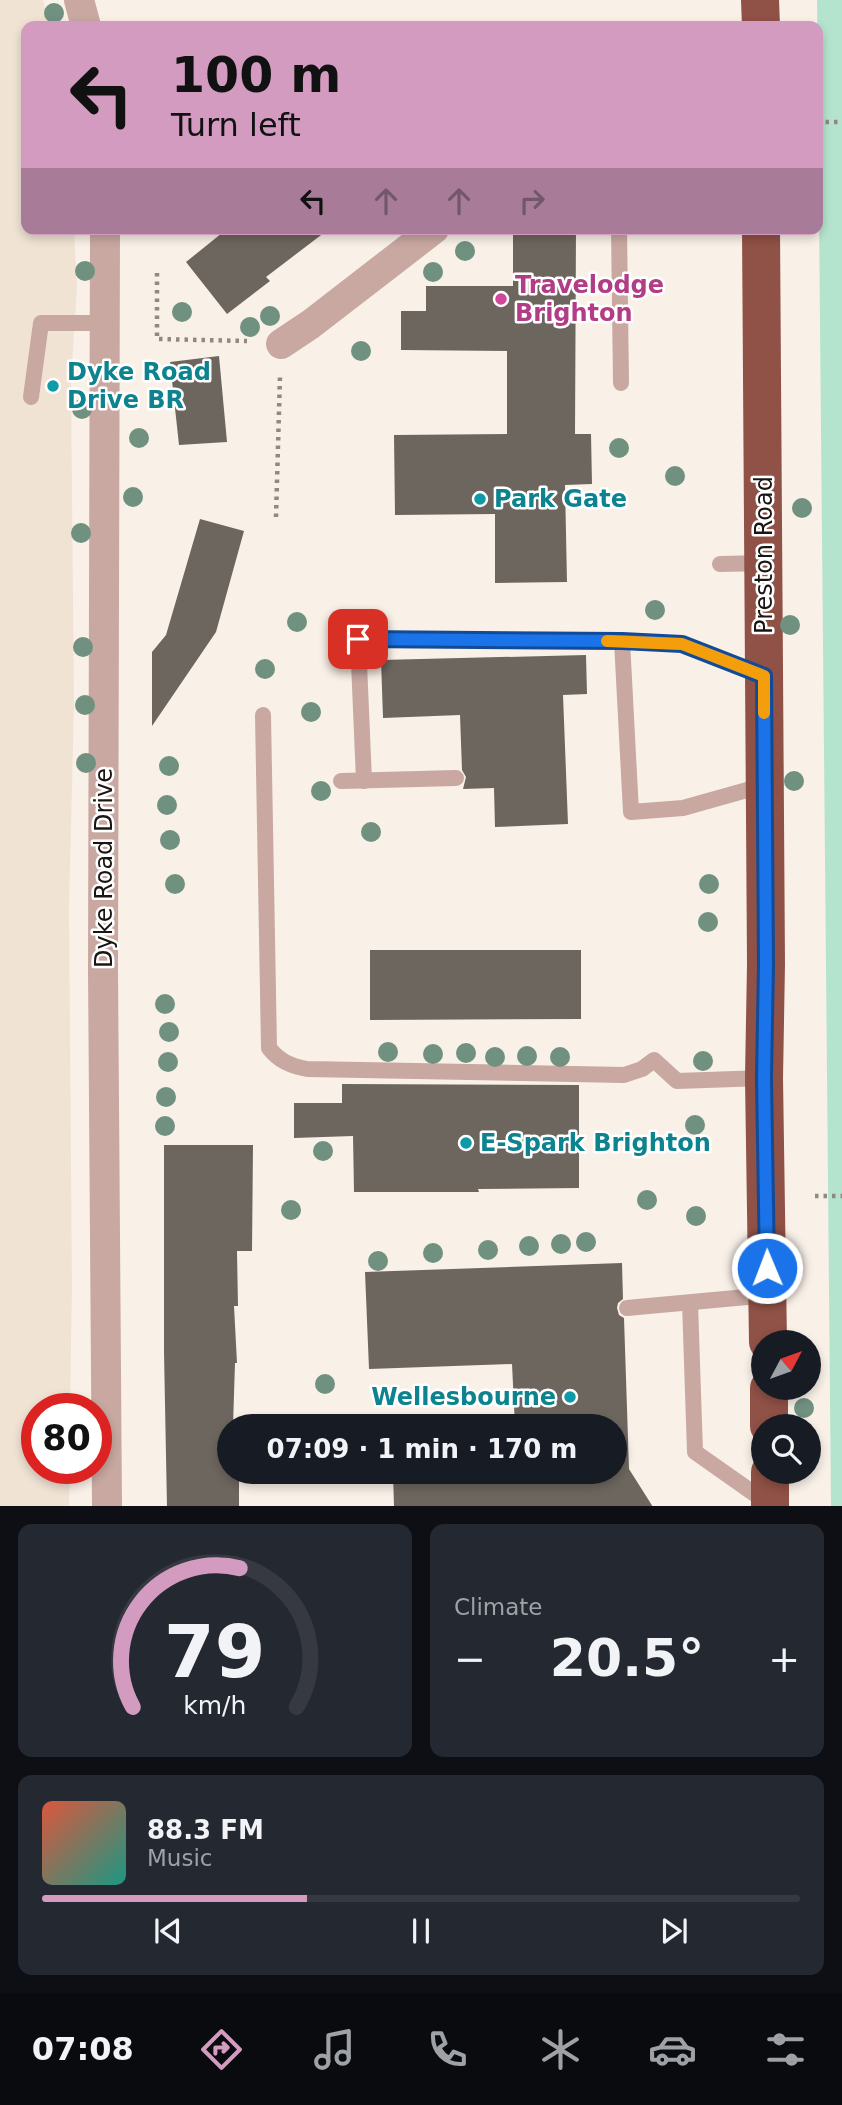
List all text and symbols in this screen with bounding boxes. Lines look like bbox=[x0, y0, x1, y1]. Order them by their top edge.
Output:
text: 100 m bbox=[171, 47, 341, 104]
icon: left bbox=[56, 49, 147, 140]
text: Turn left bbox=[171, 106, 301, 144]
icon: left bbox=[294, 182, 332, 220]
icon: ahead bbox=[367, 182, 405, 220]
icon: ahead bbox=[440, 182, 478, 220]
icon: right bbox=[513, 182, 551, 220]
place label: Travelodge Brighton bbox=[515, 271, 664, 327]
marker: Travelodge Brighton bbox=[493, 291, 509, 307]
place label: Dyke Road Drive BR bbox=[67, 358, 211, 414]
marker: Dyke Road Drive BR bbox=[45, 378, 61, 394]
street label: Preston Road bbox=[750, 476, 778, 634]
place label: Park Gate bbox=[494, 485, 627, 513]
marker: Park Gate bbox=[472, 491, 488, 507]
pin bbox=[328, 609, 388, 669]
icon: arrive bbox=[339, 620, 377, 658]
street label: Dyke Road Drive bbox=[90, 768, 118, 968]
place label: E-Spark Brighton bbox=[480, 1129, 711, 1157]
marker: E-Spark Brighton bbox=[458, 1135, 474, 1151]
position arrow bbox=[730, 1231, 804, 1305]
north arrow bbox=[751, 1330, 821, 1400]
map controls bbox=[751, 1330, 821, 1484]
place label: Wellesbourne bbox=[371, 1383, 556, 1411]
marker: Wellesbourne bbox=[562, 1389, 578, 1405]
speed limit sign: 80 bbox=[21, 1393, 112, 1484]
button: search bbox=[751, 1414, 821, 1484]
text: 07:09 · 1 min · 170 m bbox=[267, 1434, 577, 1464]
text: Climate bbox=[454, 1594, 543, 1620]
text: 79 bbox=[164, 1609, 266, 1694]
text: 20.5° bbox=[550, 1628, 704, 1688]
text: − bbox=[454, 1637, 486, 1681]
text: + bbox=[768, 1637, 800, 1681]
text: km/h bbox=[183, 1690, 247, 1719]
text: 88.3 FM bbox=[147, 1815, 264, 1845]
text: Music bbox=[147, 1845, 212, 1871]
icon: previous bbox=[149, 1912, 187, 1950]
icon: pause bbox=[402, 1912, 440, 1950]
icon: next bbox=[655, 1912, 693, 1950]
icon: directions bbox=[197, 2025, 246, 2074]
icon: music bbox=[310, 2025, 359, 2074]
icon: phone bbox=[423, 2025, 472, 2074]
icon: climate bbox=[536, 2025, 585, 2074]
icon: car bbox=[648, 2025, 697, 2074]
icon: filters bbox=[761, 2025, 810, 2074]
text: 07:08 bbox=[32, 2030, 134, 2068]

